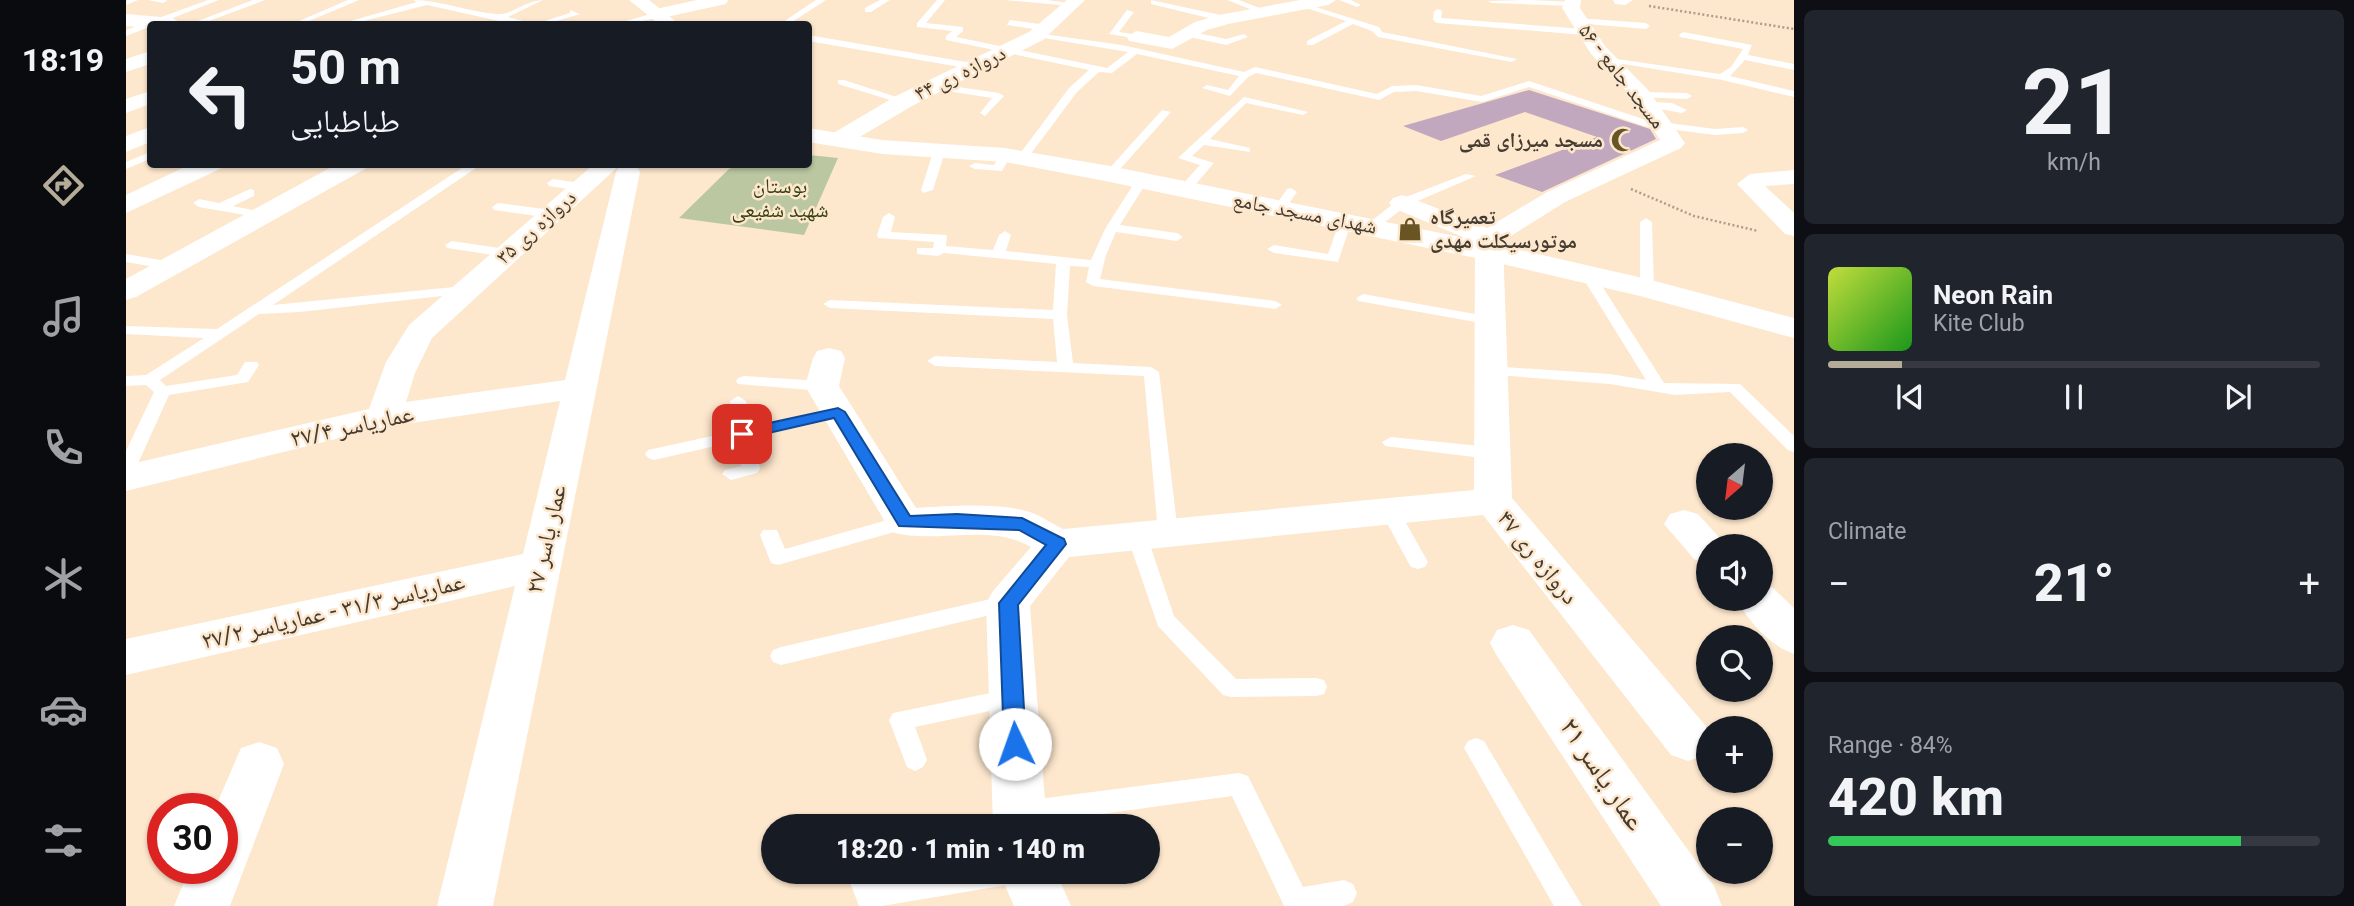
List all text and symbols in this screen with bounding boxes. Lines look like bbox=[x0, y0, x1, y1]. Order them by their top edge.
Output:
street label: ۵۶ - مسجد جامع bbox=[1573, 19, 1670, 134]
text: 50 m bbox=[290, 39, 401, 96]
text: 18:19 bbox=[22, 41, 104, 79]
street label: دروازه ری ۴۴ bbox=[910, 41, 1010, 105]
icon: left bbox=[175, 49, 266, 140]
text: 21 bbox=[2022, 50, 2126, 156]
text: طباطبایی bbox=[290, 102, 400, 140]
mosque icon: مسجد میرزای قمی bbox=[1609, 126, 1637, 154]
place label: مسجد میرزای قمی bbox=[1459, 128, 1603, 153]
text: km/h bbox=[2047, 149, 2101, 176]
icon: directions bbox=[39, 161, 88, 210]
park label: بوستان شهید شفیعی bbox=[731, 174, 829, 223]
street label: دروازه ری ۳۵ bbox=[491, 185, 581, 269]
street label: شهدای مسجد جامع bbox=[1231, 187, 1379, 240]
place label: تعمیرگاه موتورسیکلت مهدی bbox=[1430, 205, 1577, 253]
shop icon: تعمیرگاه موتورسیکلت مهدی bbox=[1396, 215, 1424, 243]
text: Neon Rain bbox=[1933, 280, 2053, 310]
icon: music bbox=[39, 292, 88, 341]
text: Kite Club bbox=[1933, 310, 2025, 337]
icon: previous bbox=[1891, 378, 1929, 416]
icon: pause bbox=[2055, 378, 2093, 416]
icon: next bbox=[2219, 378, 2257, 416]
street label: عماریاسر ۲۷/۴ bbox=[288, 399, 416, 453]
pin bbox=[712, 404, 772, 464]
icon: arrive bbox=[723, 415, 761, 453]
icon: phone bbox=[39, 423, 88, 472]
north arrow bbox=[1696, 443, 1773, 520]
map controls bbox=[1696, 443, 1773, 884]
street label: عمار یاسر ۲۷ bbox=[520, 482, 572, 596]
street label: دروازه ری ۴۷ bbox=[1492, 504, 1584, 610]
text: Climate bbox=[1828, 518, 1907, 545]
button: sound bbox=[1696, 534, 1773, 611]
text: 21° bbox=[2034, 553, 2114, 614]
icon: climate bbox=[39, 554, 88, 603]
text: − bbox=[1828, 562, 1850, 606]
text: + bbox=[2298, 562, 2320, 606]
street label: عماریاسر ۳۱/۳ - عماریاسر ۲۷/۲ bbox=[199, 567, 467, 655]
button: search bbox=[1696, 625, 1773, 702]
icon: car bbox=[39, 685, 88, 734]
position arrow bbox=[978, 707, 1052, 781]
street label: عمار یاسر ۲۱ bbox=[1553, 711, 1653, 837]
button: + bbox=[1696, 716, 1773, 793]
text: Range · 84% bbox=[1828, 732, 1953, 759]
text: 420 km bbox=[1828, 767, 2004, 828]
speed limit sign: 30 bbox=[147, 793, 238, 884]
button: − bbox=[1696, 807, 1773, 884]
icon: filters bbox=[39, 816, 88, 865]
text: 18:20 · 1 min · 140 m bbox=[836, 834, 1085, 864]

